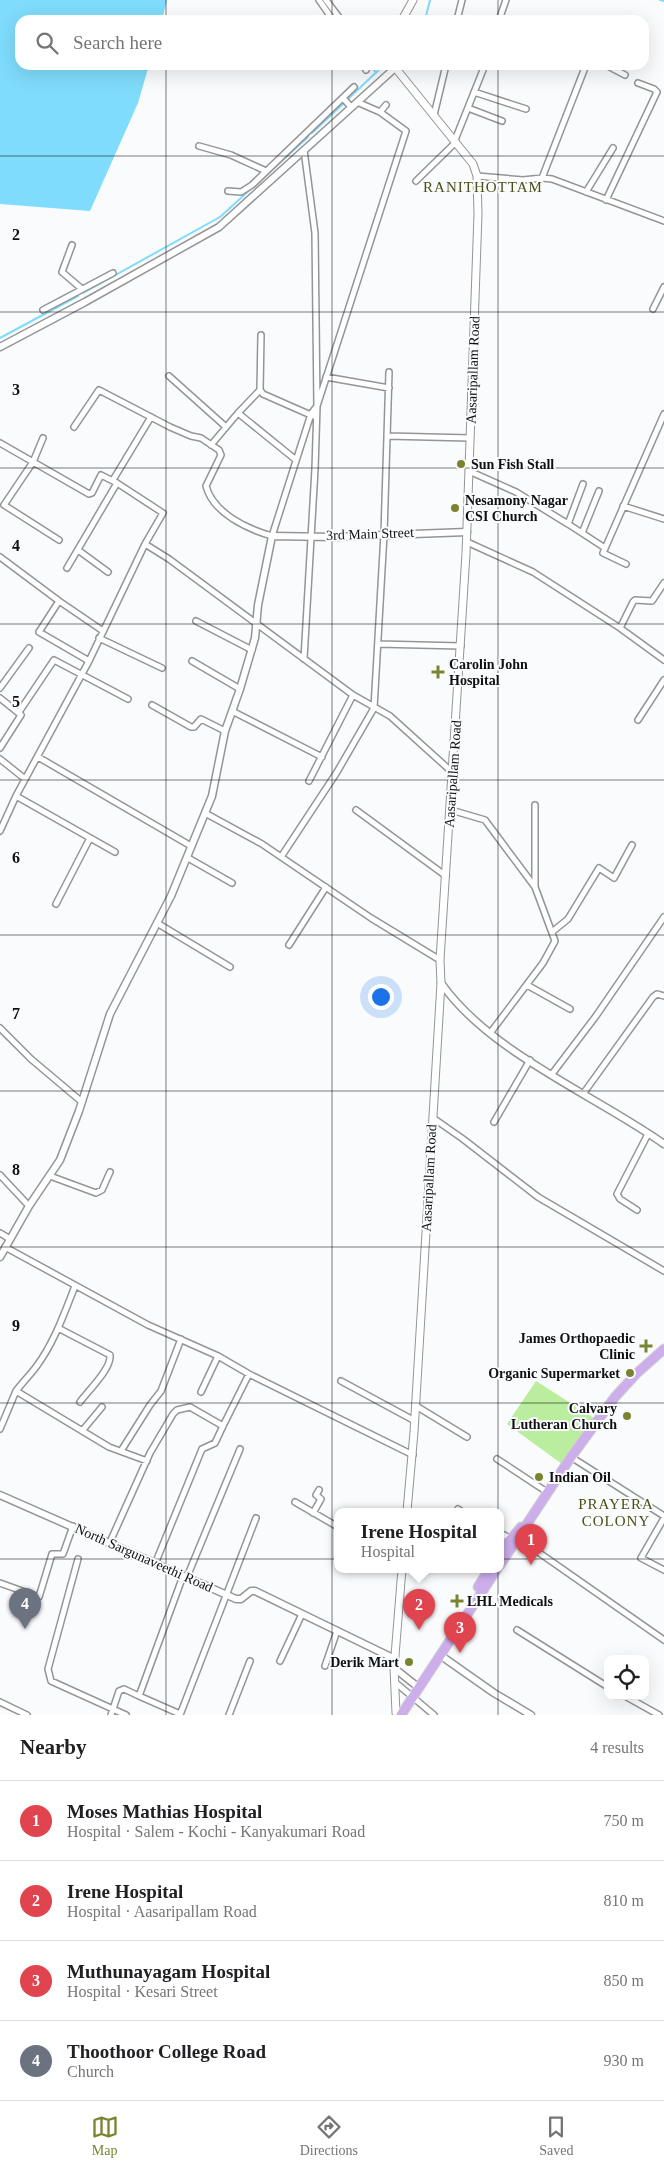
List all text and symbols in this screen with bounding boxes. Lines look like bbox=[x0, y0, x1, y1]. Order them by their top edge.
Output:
search box bbox=[15, 15, 649, 70]
icon: search bbox=[33, 29, 61, 57]
text: Search here bbox=[73, 32, 162, 53]
district label: RANITHOTTAM bbox=[423, 179, 543, 195]
text: 2 bbox=[12, 226, 20, 243]
street label: Aasaripallam Road bbox=[464, 316, 482, 424]
text: 3 bbox=[12, 381, 20, 398]
place label: Sun Fish Stall bbox=[471, 457, 554, 472]
marker: Sun Fish Stall bbox=[455, 458, 467, 470]
place label: Nesamony Nagar CSI Church bbox=[465, 493, 568, 524]
marker: Nesamony Nagar CSI Church bbox=[449, 502, 461, 514]
street label: 3rd Main Street bbox=[326, 525, 414, 543]
text: 4 bbox=[12, 537, 20, 554]
place label: Carolin John Hospital bbox=[449, 657, 528, 688]
marker: Carolin John Hospital bbox=[431, 665, 445, 679]
text: 5 bbox=[12, 693, 20, 710]
street label: Aasaripallam Road bbox=[442, 720, 464, 828]
text: 6 bbox=[12, 849, 20, 866]
your location bbox=[368, 984, 394, 1010]
text: 7 bbox=[12, 1005, 20, 1022]
street label: Aasaripallam Road bbox=[419, 1124, 439, 1232]
text: 8 bbox=[12, 1161, 20, 1178]
text: 9 bbox=[12, 1317, 20, 1334]
place label: James Orthopaedic Clinic bbox=[519, 1331, 635, 1362]
marker: James Orthopaedic Clinic bbox=[639, 1339, 653, 1353]
place label: Organic Supermarket bbox=[488, 1366, 620, 1381]
marker: Organic Supermarket bbox=[624, 1367, 636, 1379]
place label: Calvary Lutheran Church bbox=[511, 1401, 617, 1432]
marker: Calvary Lutheran Church bbox=[621, 1410, 633, 1422]
place label: Indian Oil bbox=[549, 1470, 611, 1485]
marker: Indian Oil bbox=[533, 1471, 545, 1483]
district label: PRAYERA COLONY bbox=[578, 1496, 654, 1529]
popup bbox=[334, 1508, 504, 1573]
street label: North Sargunaveethi Road bbox=[73, 1521, 215, 1595]
text: Irene Hospital bbox=[361, 1521, 477, 1542]
pin: 1 bbox=[515, 1524, 547, 1565]
text: Hospital bbox=[361, 1543, 415, 1560]
pin: 4 bbox=[9, 1588, 41, 1629]
pin: 2 bbox=[403, 1589, 435, 1630]
place label: LHL Medicals bbox=[467, 1594, 554, 1609]
marker: LHL Medicals bbox=[451, 1595, 463, 1607]
pin: 3 bbox=[444, 1612, 476, 1653]
place label: Derik Mart bbox=[330, 1655, 399, 1670]
map controls bbox=[604, 1655, 649, 1700]
button: locate bbox=[604, 1655, 649, 1700]
marker: Derik Mart bbox=[403, 1656, 415, 1668]
text: Nearby bbox=[20, 1735, 87, 1759]
text: 4 results bbox=[590, 1739, 644, 1756]
text: Moses Mathias Hospital bbox=[67, 1801, 262, 1822]
text: 1 bbox=[32, 1812, 40, 1829]
text: 750 m bbox=[604, 1812, 644, 1829]
text: Hospital · Salem - Kochi - Kanyakumari Road bbox=[67, 1823, 365, 1840]
text: Irene Hospital bbox=[67, 1881, 183, 1902]
text: 2 bbox=[32, 1892, 40, 1909]
text: 810 m bbox=[604, 1892, 644, 1909]
text: Hospital · Aasaripallam Road bbox=[67, 1903, 257, 1920]
text: Muthunayagam Hospital bbox=[67, 1961, 270, 1982]
text: 3 bbox=[32, 1972, 40, 1989]
text: 850 m bbox=[604, 1972, 644, 1989]
text: Hospital · Kesari Street bbox=[67, 1983, 218, 2000]
text: Thoothoor College Road bbox=[67, 2041, 266, 2062]
text: 4 bbox=[32, 2052, 40, 2069]
text: 930 m bbox=[604, 2052, 644, 2069]
text: Church bbox=[67, 2063, 114, 2080]
tab: Map bbox=[91, 2113, 119, 2159]
tab: Directions bbox=[300, 2113, 358, 2159]
tab: Saved bbox=[539, 2113, 573, 2159]

